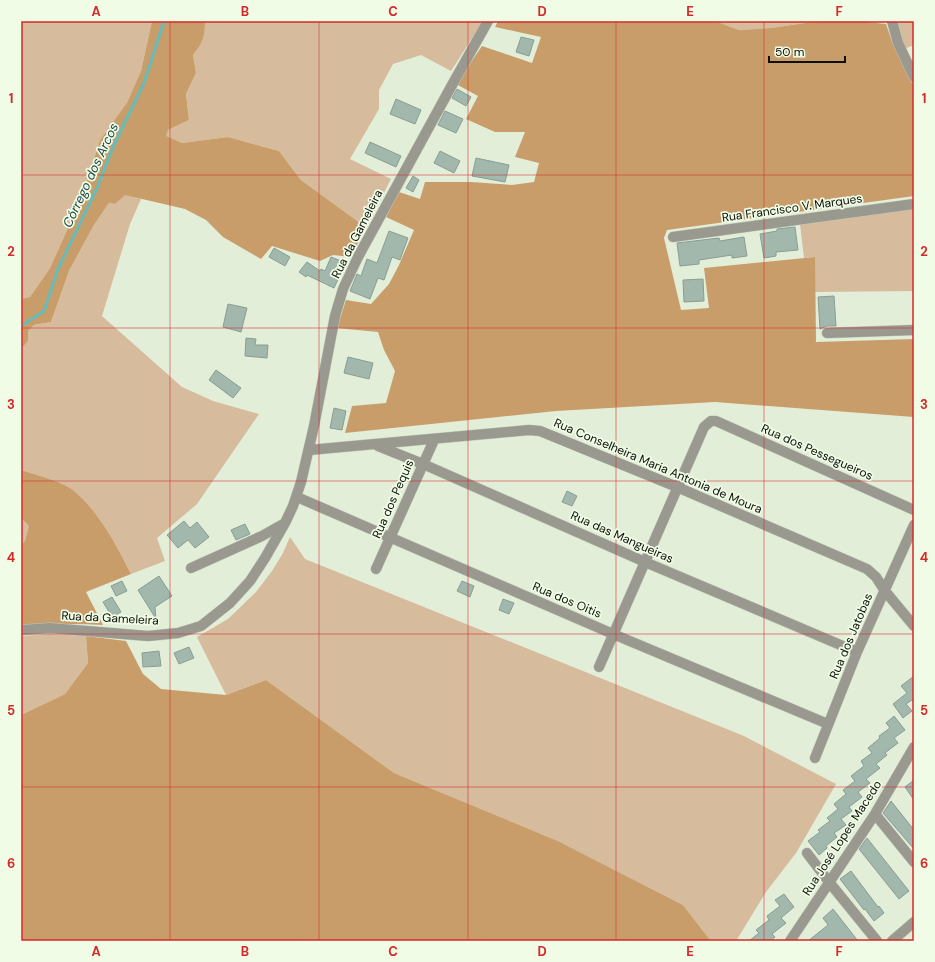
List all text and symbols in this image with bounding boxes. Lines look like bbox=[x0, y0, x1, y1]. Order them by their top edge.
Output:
text: A bbox=[91, 3, 101, 20]
text: B bbox=[241, 3, 249, 20]
text: C bbox=[388, 3, 398, 20]
text: D bbox=[537, 3, 547, 20]
text: E bbox=[686, 3, 694, 20]
text: F bbox=[835, 3, 843, 20]
scale bar bbox=[769, 38, 845, 64]
text: 50 m bbox=[775, 44, 804, 60]
text: 1 bbox=[9, 90, 13, 107]
text: 1 bbox=[922, 90, 926, 107]
water label: Córrego dos Arcos bbox=[59, 120, 122, 230]
street label: Rua da Gameleira bbox=[328, 187, 386, 281]
street label: Rua Francisco V. Marques bbox=[721, 190, 863, 226]
text: 2 bbox=[7, 243, 15, 260]
text: 2 bbox=[920, 243, 928, 260]
text: 3 bbox=[7, 396, 15, 413]
text: 3 bbox=[920, 396, 928, 413]
street label: Rua Conselheira Maria Antonia de Moura bbox=[551, 415, 765, 517]
street label: Rua dos Pessegueiros bbox=[759, 420, 875, 484]
street label: Rua dos Pequis bbox=[369, 457, 417, 541]
street label: Rua das Mangueiras bbox=[568, 507, 676, 567]
text: 4 bbox=[7, 549, 15, 566]
text: 4 bbox=[920, 549, 928, 566]
street label: Rua dos Oitis bbox=[530, 578, 604, 622]
street label: Rua dos Jatobas bbox=[826, 591, 876, 681]
street label: Rua da Gameleira bbox=[61, 607, 159, 629]
text: 5 bbox=[7, 702, 15, 719]
text: 5 bbox=[920, 702, 928, 719]
street label: Rua José Lopes Macedo bbox=[799, 777, 885, 899]
text: 6 bbox=[7, 855, 15, 872]
text: 6 bbox=[920, 855, 928, 872]
text: A bbox=[91, 943, 101, 960]
text: B bbox=[241, 943, 249, 960]
text: C bbox=[388, 943, 398, 960]
text: D bbox=[537, 943, 547, 960]
text: E bbox=[686, 943, 694, 960]
text: F bbox=[835, 943, 843, 960]

